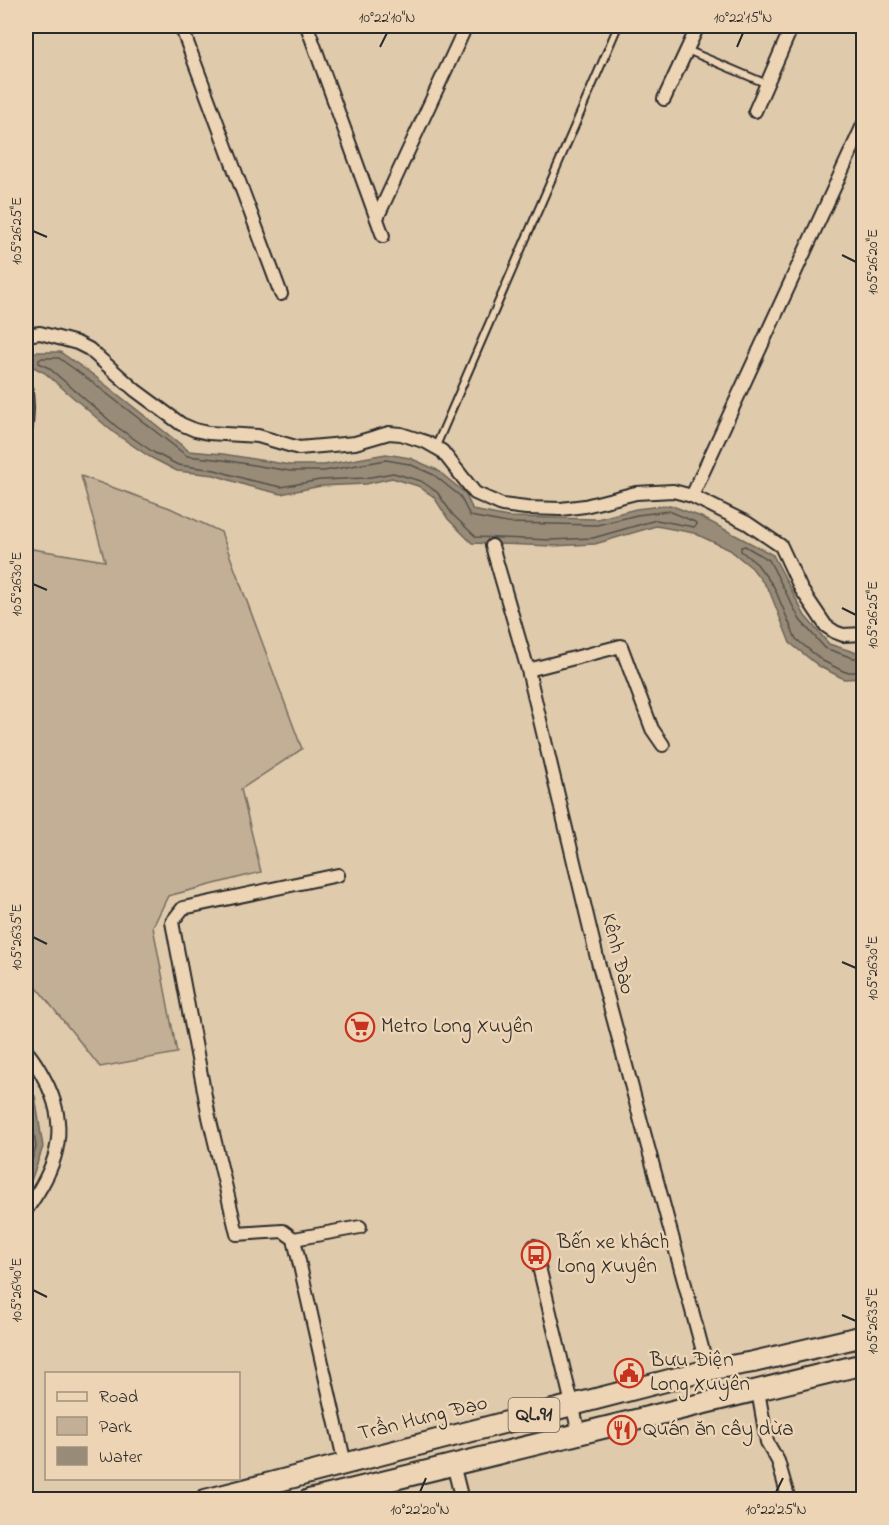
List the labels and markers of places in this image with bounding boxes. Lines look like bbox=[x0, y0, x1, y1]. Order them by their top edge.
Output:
supermarket icon: Metro Long Xuyên bbox=[344, 1011, 376, 1043]
place label: Metro Long Xuyên bbox=[381, 1012, 533, 1044]
place label: Bến xe khách Long Xuyên bbox=[556, 1228, 669, 1284]
bus stop icon: Bến xe khách Long Xuyên bbox=[520, 1239, 552, 1271]
place label: Bưu Điện Long Xuyên bbox=[649, 1346, 750, 1402]
public building icon: Bưu Điện Long Xuyên bbox=[613, 1357, 645, 1389]
restaurant icon: Quán ăn cây dừa bbox=[606, 1414, 638, 1446]
place label: Quán ăn cây dừa bbox=[643, 1415, 794, 1447]

